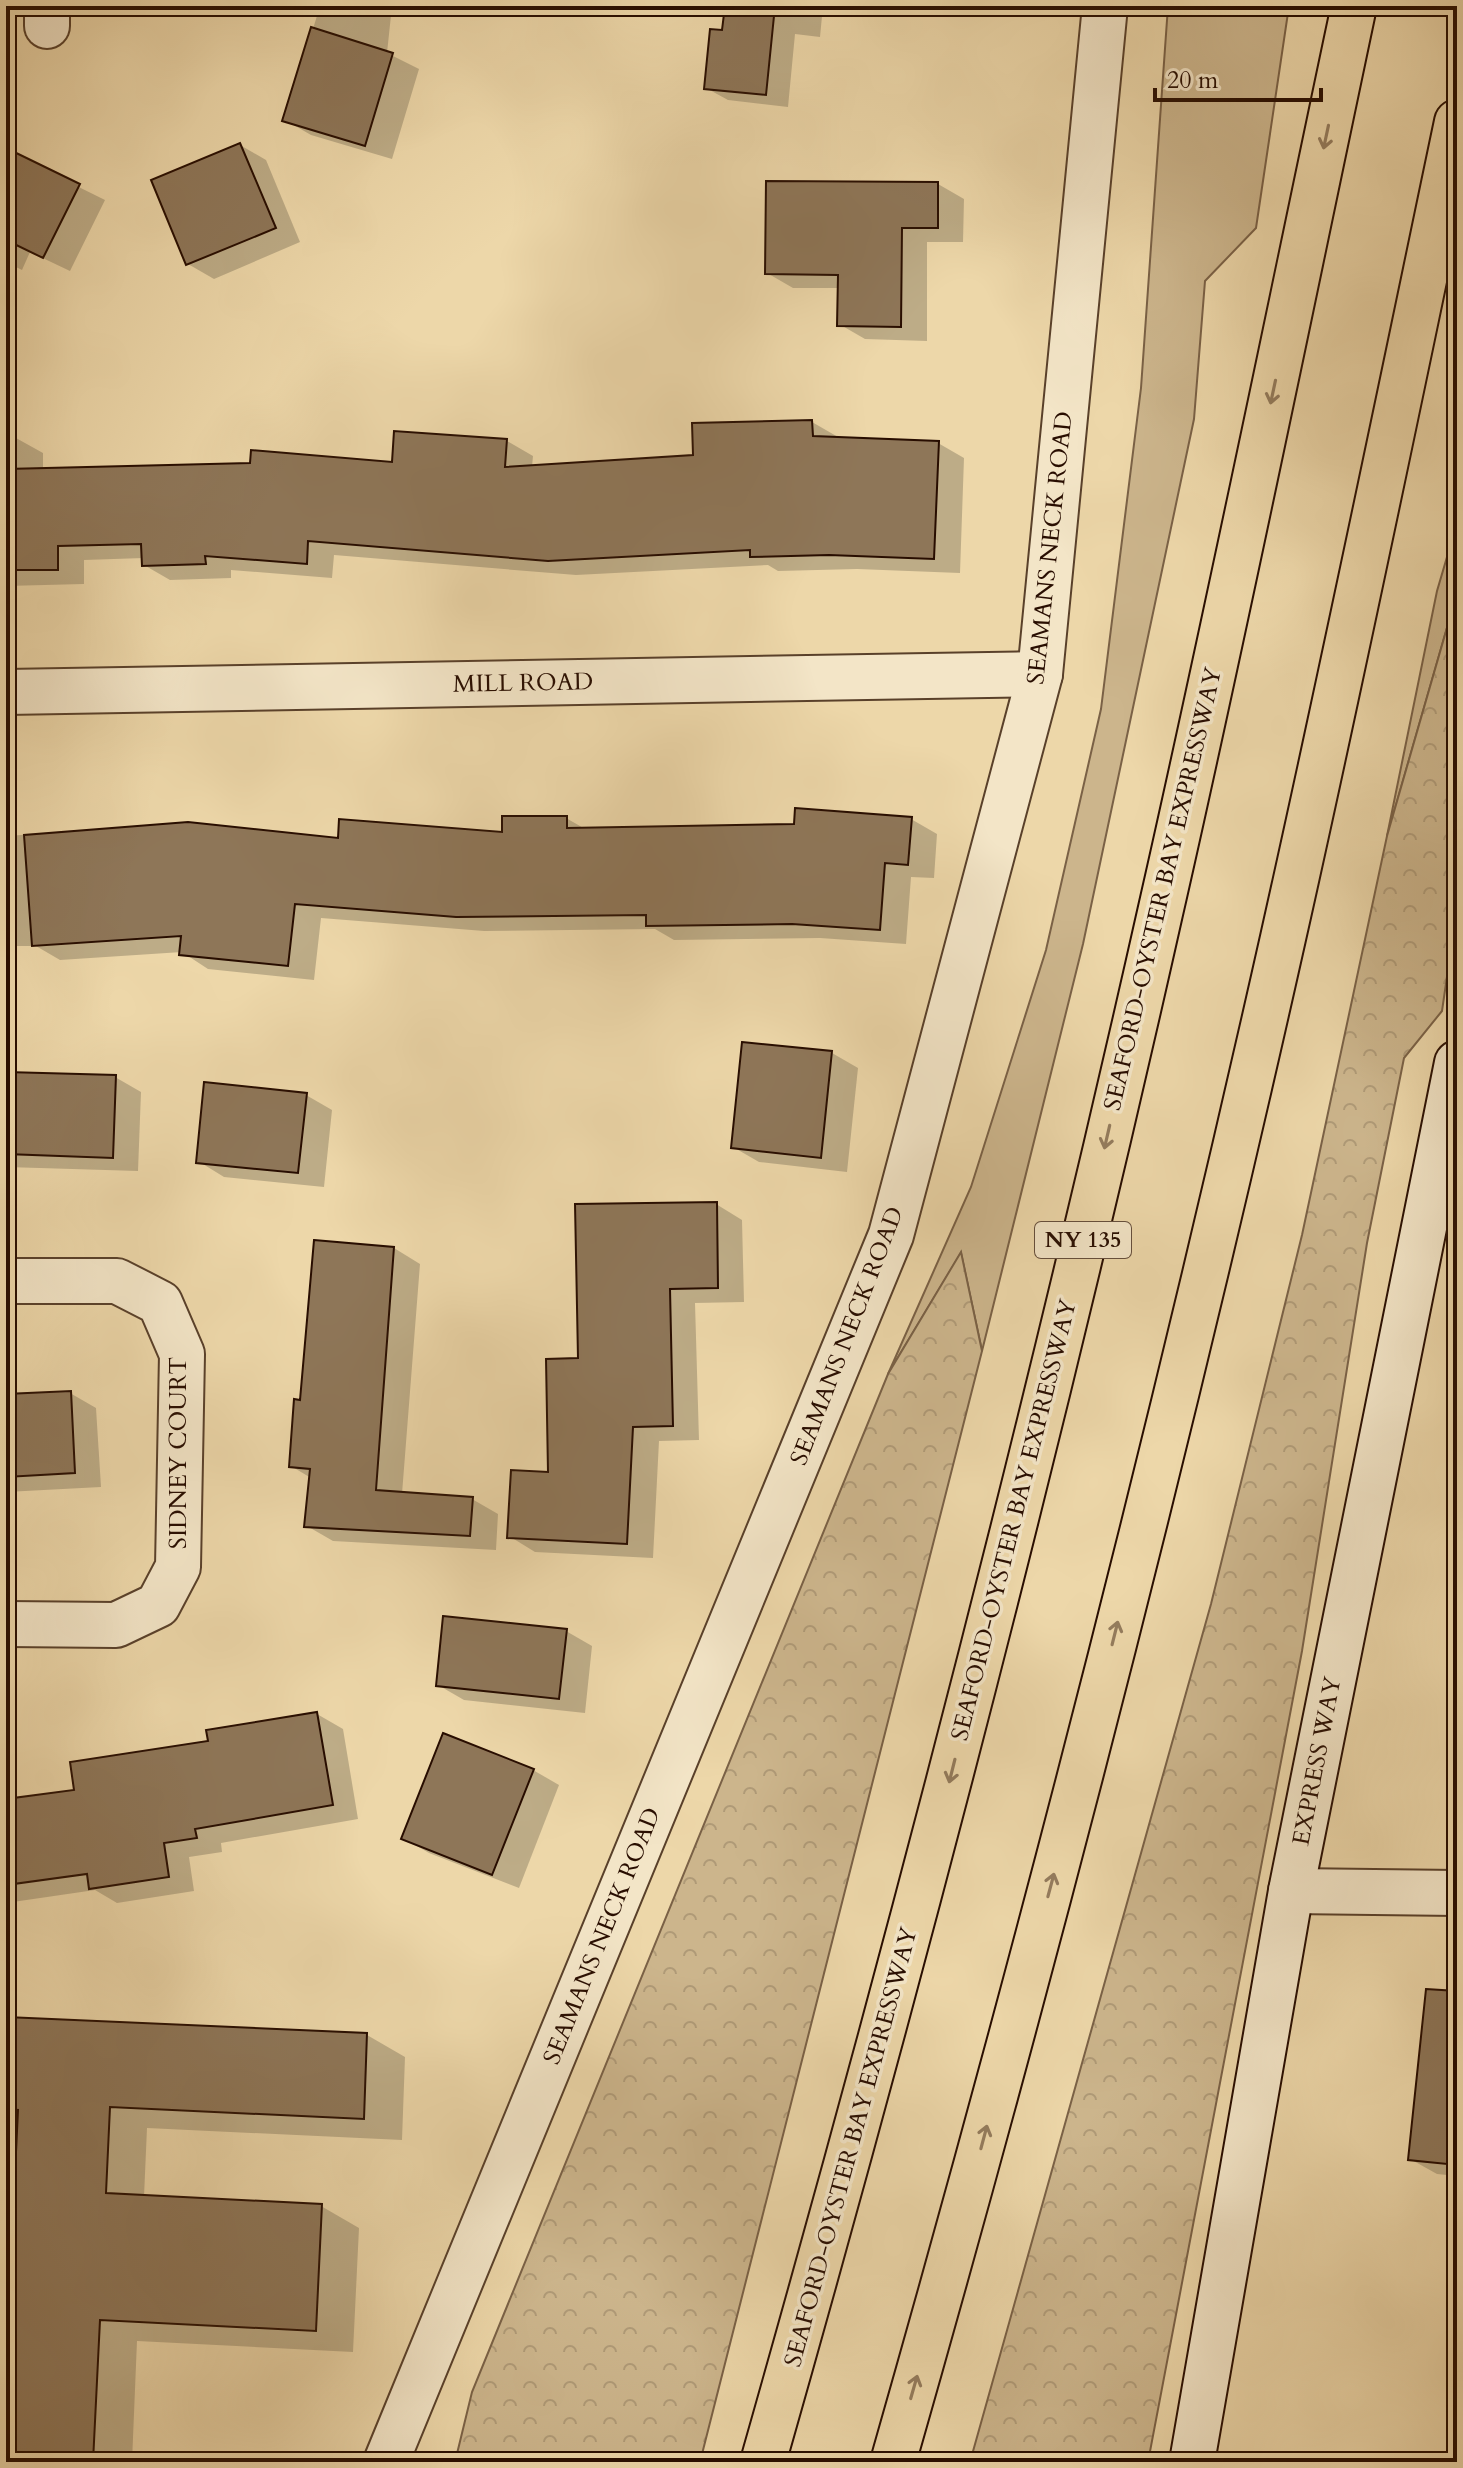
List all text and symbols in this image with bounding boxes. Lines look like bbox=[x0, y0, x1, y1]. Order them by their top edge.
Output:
scale bar bbox=[1155, 52, 1321, 102]
text: 20 m bbox=[1167, 64, 1219, 97]
one-way arrow bbox=[1318, 124, 1333, 149]
one-way arrow bbox=[1265, 378, 1280, 404]
street label: SEAMANS NECK ROAD bbox=[1019, 410, 1081, 686]
street label: SEAFORD-OYSTER BAY EXPRESSWAY bbox=[1096, 664, 1230, 1114]
street label: MILL ROAD bbox=[453, 665, 593, 701]
one-way arrow bbox=[1099, 1124, 1114, 1150]
street label: SEAMANS NECK ROAD bbox=[782, 1202, 912, 1470]
road number: NY 135 bbox=[1035, 1222, 1131, 1258]
street label: SEAFORD-OYSTER BAY EXPRESSWAY bbox=[943, 1296, 1085, 1744]
street label: SIDNEY COURT bbox=[162, 1357, 195, 1549]
one-way arrow bbox=[1109, 1621, 1124, 1647]
street label: EXPRESS WAY bbox=[1284, 1674, 1350, 1848]
one-way arrow bbox=[944, 1757, 959, 1783]
street label: SEAMANS NECK ROAD bbox=[535, 1803, 669, 2069]
one-way arrow bbox=[1045, 1873, 1060, 1899]
street label: SEAFORD-OYSTER BAY EXPRESSWAY bbox=[776, 1923, 926, 2370]
one-way arrow bbox=[978, 2124, 993, 2150]
one-way arrow bbox=[908, 2375, 922, 2400]

